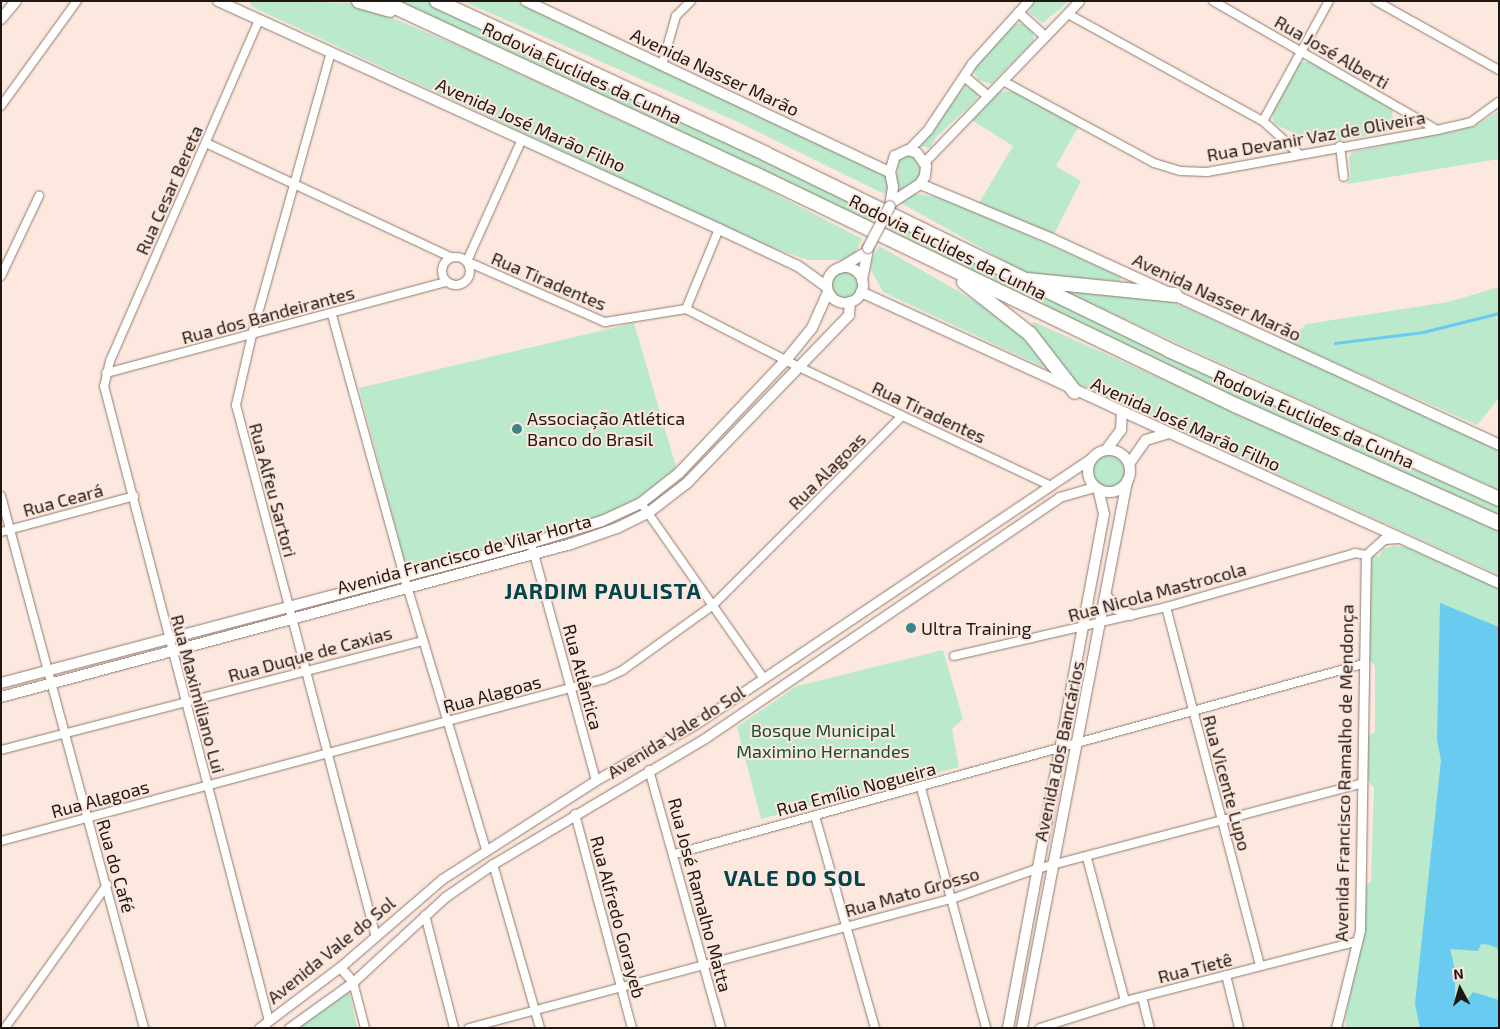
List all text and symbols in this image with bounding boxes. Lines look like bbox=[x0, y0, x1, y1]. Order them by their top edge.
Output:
street label: Rua José Alberti bbox=[1271, 10, 1393, 94]
street label: Rodovia Euclides da Cunha bbox=[479, 17, 685, 129]
street label: Avenida Nasser Marão bbox=[627, 23, 803, 121]
street label: Avenida José Marão Filho bbox=[433, 73, 629, 177]
street label: Rua Devanir Vaz de Oliveira bbox=[1205, 106, 1427, 166]
street label: Rua Cesar Bereta bbox=[131, 122, 207, 258]
street label: Rodovia Euclides da Cunha bbox=[846, 190, 1050, 304]
street label: Rua Tiradentes bbox=[488, 247, 610, 315]
street label: Avenida Nasser Marão bbox=[1129, 248, 1305, 346]
street label: Rua dos Bandeirantes bbox=[179, 282, 357, 348]
street label: Rodovia Euclides da Cunha bbox=[1210, 365, 1418, 473]
street label: Avenida José Marão Filho bbox=[1088, 372, 1284, 476]
street label: Rua Tiradentes bbox=[869, 376, 989, 448]
place label: Associação Atlética Banco do Brasil bbox=[527, 408, 686, 450]
street label: Rua Alfeu Sartori bbox=[245, 420, 301, 560]
marker: Associação Atlética Banco do Brasil bbox=[511, 423, 523, 435]
street label: Rua Alagoas bbox=[784, 428, 870, 514]
street label: Rua Ceará bbox=[21, 479, 105, 521]
street label: Avenida Francisco de Vilar Horta bbox=[334, 509, 594, 599]
street label: Rua Nicola Mastrocola bbox=[1066, 558, 1248, 626]
district label: JARDIM PAULISTA bbox=[502, 578, 704, 604]
street label: Avenida Francisco Ramalho de Mendonça bbox=[1330, 604, 1358, 942]
street label: Rua Maximiliano Lui bbox=[166, 612, 230, 776]
place label: Ultra Training bbox=[921, 617, 1032, 639]
street label: Rua Duque de Caxias bbox=[226, 622, 394, 686]
street label: Rua Atlântica bbox=[558, 622, 608, 732]
marker: Ultra Training bbox=[905, 622, 917, 634]
street label: Avenida dos Bancários bbox=[1029, 659, 1089, 843]
street label: Rua Alagoas bbox=[440, 671, 544, 717]
street label: Avenida Vale do Sol bbox=[603, 681, 749, 783]
street label: Rua Vicente Lupo bbox=[1198, 712, 1256, 854]
park label: Bosque Municipal Maximino Hernandes bbox=[736, 720, 910, 762]
street label: Rua Emílio Nogueira bbox=[774, 757, 938, 821]
street label: Rua Alagoas bbox=[48, 776, 152, 822]
street label: Rua José Ramalho Matta bbox=[664, 795, 736, 995]
street label: Rua do Café bbox=[92, 817, 140, 915]
street label: Rua Alfredo Gorayeb bbox=[586, 833, 650, 1001]
street label: Rua Mato Grosso bbox=[842, 862, 982, 922]
district label: VALE DO SOL bbox=[722, 865, 868, 891]
street label: Avenida Vale do Sol bbox=[263, 892, 399, 1008]
street label: Rua Tietê bbox=[1155, 948, 1235, 988]
north arrow bbox=[1435, 964, 1485, 1014]
text: N bbox=[1452, 965, 1464, 983]

